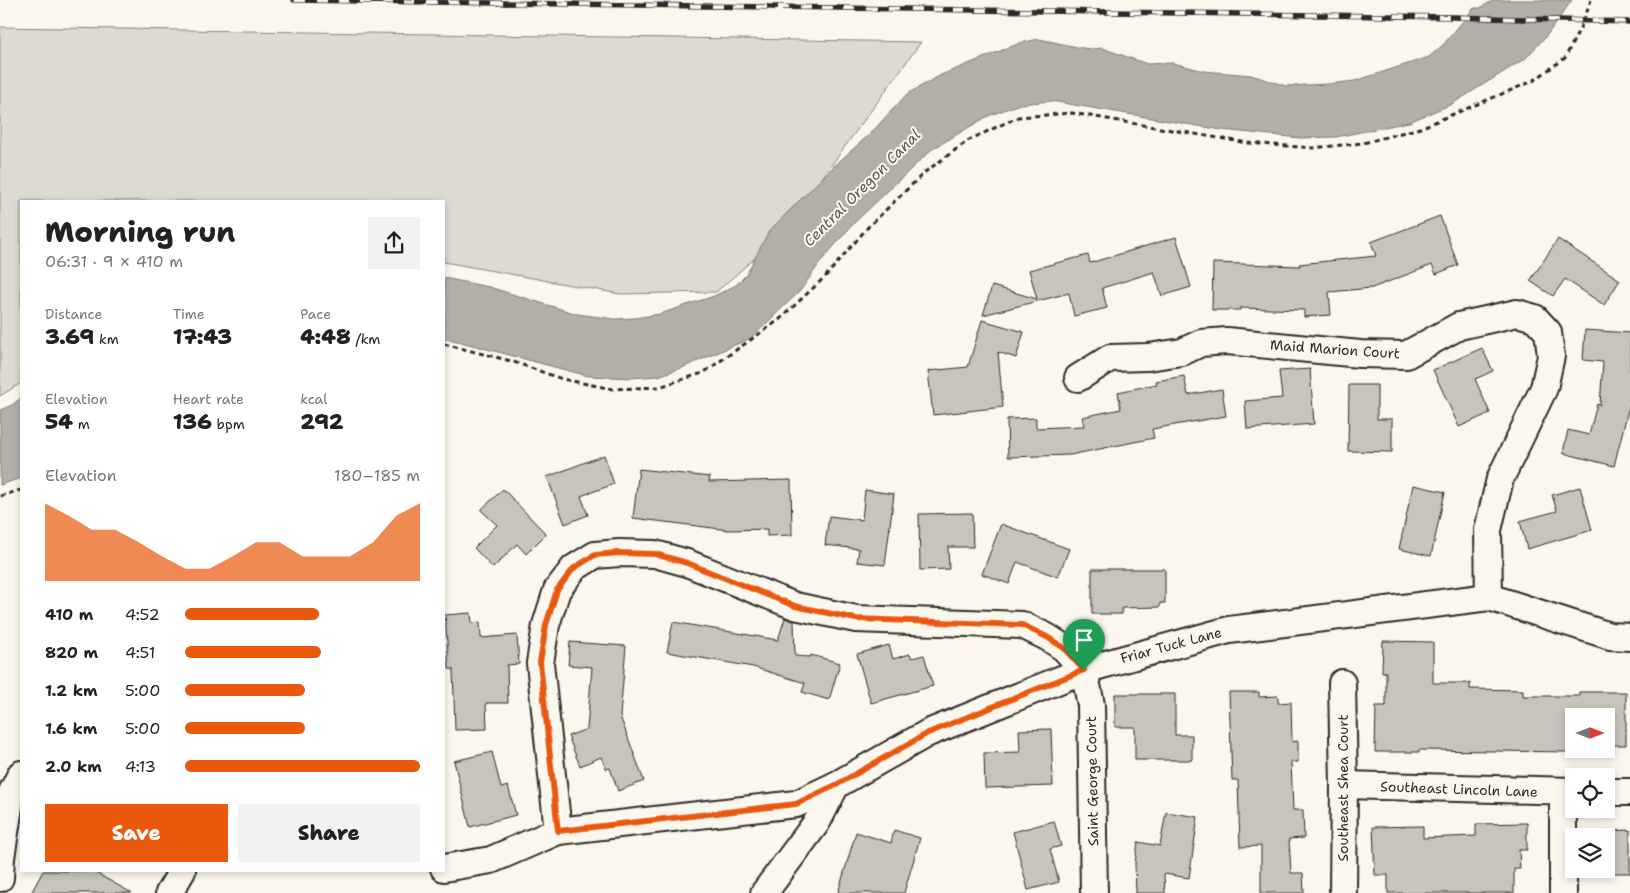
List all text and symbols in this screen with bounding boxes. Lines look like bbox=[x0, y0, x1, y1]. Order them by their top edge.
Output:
water label: Central Oregon Canal bbox=[799, 125, 925, 251]
text: Morning run bbox=[45, 213, 235, 251]
button: share bbox=[368, 217, 420, 269]
text: 06:31 · 9 × 410 m bbox=[45, 251, 183, 272]
text: Distance bbox=[45, 305, 102, 323]
text: Time bbox=[173, 305, 205, 323]
text: Pace bbox=[300, 305, 331, 323]
text: 3.69 bbox=[45, 323, 94, 351]
text: 17:43 bbox=[173, 323, 232, 351]
text: 4:48 bbox=[300, 323, 351, 351]
text: km bbox=[94, 330, 119, 348]
text: /km bbox=[351, 330, 380, 348]
street label: Maid Marion Court bbox=[1269, 335, 1401, 363]
text: Elevation bbox=[45, 390, 108, 408]
text: Heart rate bbox=[173, 390, 244, 408]
text: kcal bbox=[300, 390, 328, 408]
text: 54 bbox=[45, 408, 73, 436]
text: 136 bbox=[173, 408, 212, 436]
text: 292 bbox=[300, 408, 343, 436]
text: m bbox=[73, 415, 90, 433]
text: bpm bbox=[212, 415, 245, 433]
text: Elevation bbox=[45, 465, 117, 486]
text: 180–185 m bbox=[334, 465, 420, 486]
text: 410 m bbox=[45, 604, 93, 625]
text: 4:52 bbox=[125, 604, 160, 625]
pin bbox=[1063, 619, 1105, 670]
street label: Friar Tuck Lane bbox=[1118, 623, 1224, 667]
icon: arrive bbox=[1070, 626, 1098, 654]
text: 820 m bbox=[45, 642, 98, 663]
text: 4:51 bbox=[125, 642, 155, 663]
text: 1.2 km bbox=[45, 680, 98, 701]
text: 5:00 bbox=[125, 680, 160, 701]
north arrow bbox=[1565, 708, 1615, 758]
map controls bbox=[1565, 708, 1615, 878]
street label: Southeast Shea Court bbox=[1334, 714, 1352, 862]
street label: Saint George Court bbox=[1082, 716, 1102, 846]
text: 1.6 km bbox=[45, 718, 97, 739]
text: 5:00 bbox=[125, 718, 160, 739]
text: 2.0 km bbox=[45, 756, 102, 777]
text: 4:13 bbox=[125, 756, 156, 777]
button: locate bbox=[1565, 768, 1615, 818]
street label: Southeast Lincoln Lane bbox=[1380, 777, 1538, 801]
button: Save bbox=[45, 804, 228, 862]
button: Share bbox=[238, 804, 420, 862]
button: layers bbox=[1565, 828, 1615, 878]

